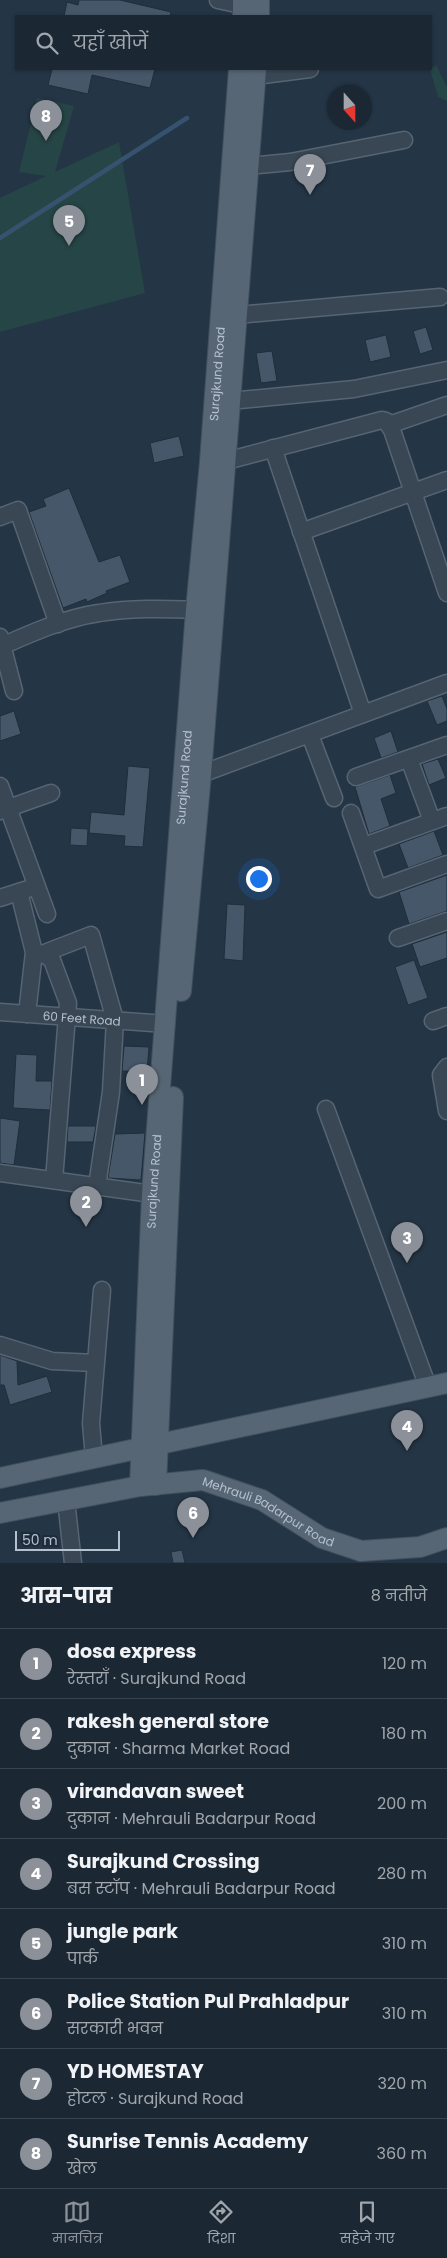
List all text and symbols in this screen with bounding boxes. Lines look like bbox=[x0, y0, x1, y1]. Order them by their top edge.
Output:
search box bbox=[15, 15, 432, 70]
icon: search bbox=[33, 29, 61, 57]
text: यहाँ खोजें bbox=[73, 29, 148, 56]
north arrow bbox=[327, 85, 372, 130]
pin: 8 bbox=[30, 100, 62, 141]
pin: 7 bbox=[294, 154, 326, 195]
pin: 5 bbox=[53, 205, 85, 246]
street label: Surajkund Road bbox=[205, 326, 228, 422]
street label: Surajkund Road bbox=[171, 730, 195, 825]
your location bbox=[246, 866, 272, 892]
street label: 60 Feet Road bbox=[42, 1007, 121, 1029]
pin: 1 bbox=[126, 1064, 158, 1105]
street label: Surajkund Road bbox=[142, 1134, 165, 1229]
pin: 2 bbox=[70, 1186, 102, 1227]
pin: 3 bbox=[391, 1222, 423, 1263]
pin: 4 bbox=[391, 1410, 423, 1451]
street label: Mehrauli Badarpur Road bbox=[200, 1472, 337, 1550]
pin: 6 bbox=[177, 1497, 209, 1538]
scale bar bbox=[15, 1528, 120, 1551]
text: 50 m bbox=[22, 1530, 58, 1550]
text: आस-पास bbox=[20, 1581, 112, 1610]
text: 8 नतीजे bbox=[371, 1584, 427, 1607]
text: dosa express bbox=[67, 1638, 196, 1665]
text: 1 bbox=[33, 1652, 39, 1675]
text: 120 m bbox=[382, 1652, 427, 1675]
text: रेस्तराँ · Surajkund Road bbox=[67, 1667, 246, 1690]
text: rakesh general store bbox=[67, 1708, 269, 1735]
text: 2 bbox=[31, 1722, 41, 1745]
text: 180 m bbox=[381, 1722, 427, 1745]
text: दुकान · Sharma Market Road bbox=[67, 1737, 290, 1760]
text: virandavan sweet bbox=[67, 1778, 244, 1805]
text: 3 bbox=[31, 1792, 41, 1815]
text: 200 m bbox=[377, 1792, 427, 1815]
text: दुकान · Mehrauli Badarpur Road bbox=[67, 1807, 316, 1830]
text: Surajkund Crossing bbox=[67, 1848, 260, 1875]
text: 4 bbox=[31, 1862, 41, 1885]
text: 280 m bbox=[377, 1862, 427, 1885]
text: बस स्टॉप · Mehrauli Badarpur Road bbox=[67, 1877, 336, 1900]
text: jungle park bbox=[67, 1918, 178, 1945]
text: 5 bbox=[31, 1932, 41, 1955]
text: 310 m bbox=[382, 1932, 427, 1955]
text: पार्क bbox=[67, 1947, 98, 1970]
text: Police Station Pul Prahladpur bbox=[67, 1988, 349, 2015]
text: 6 bbox=[31, 2002, 41, 2025]
text: 310 m bbox=[382, 2002, 427, 2025]
text: सरकारी भवन bbox=[67, 2017, 163, 2040]
text: YD HOMESTAY bbox=[67, 2058, 204, 2085]
text: 7 bbox=[32, 2072, 40, 2095]
text: 320 m bbox=[378, 2072, 427, 2095]
text: होटल · Surajkund Road bbox=[67, 2087, 244, 2110]
text: Sunrise Tennis Academy bbox=[67, 2128, 308, 2155]
text: 8 bbox=[31, 2142, 41, 2165]
text: 360 m bbox=[377, 2142, 427, 2165]
text: खेल bbox=[67, 2157, 96, 2180]
tab: मानचित्र bbox=[52, 2198, 103, 2249]
tab: दिशा bbox=[207, 2198, 235, 2249]
tab: सहेजे गए bbox=[340, 2198, 395, 2249]

